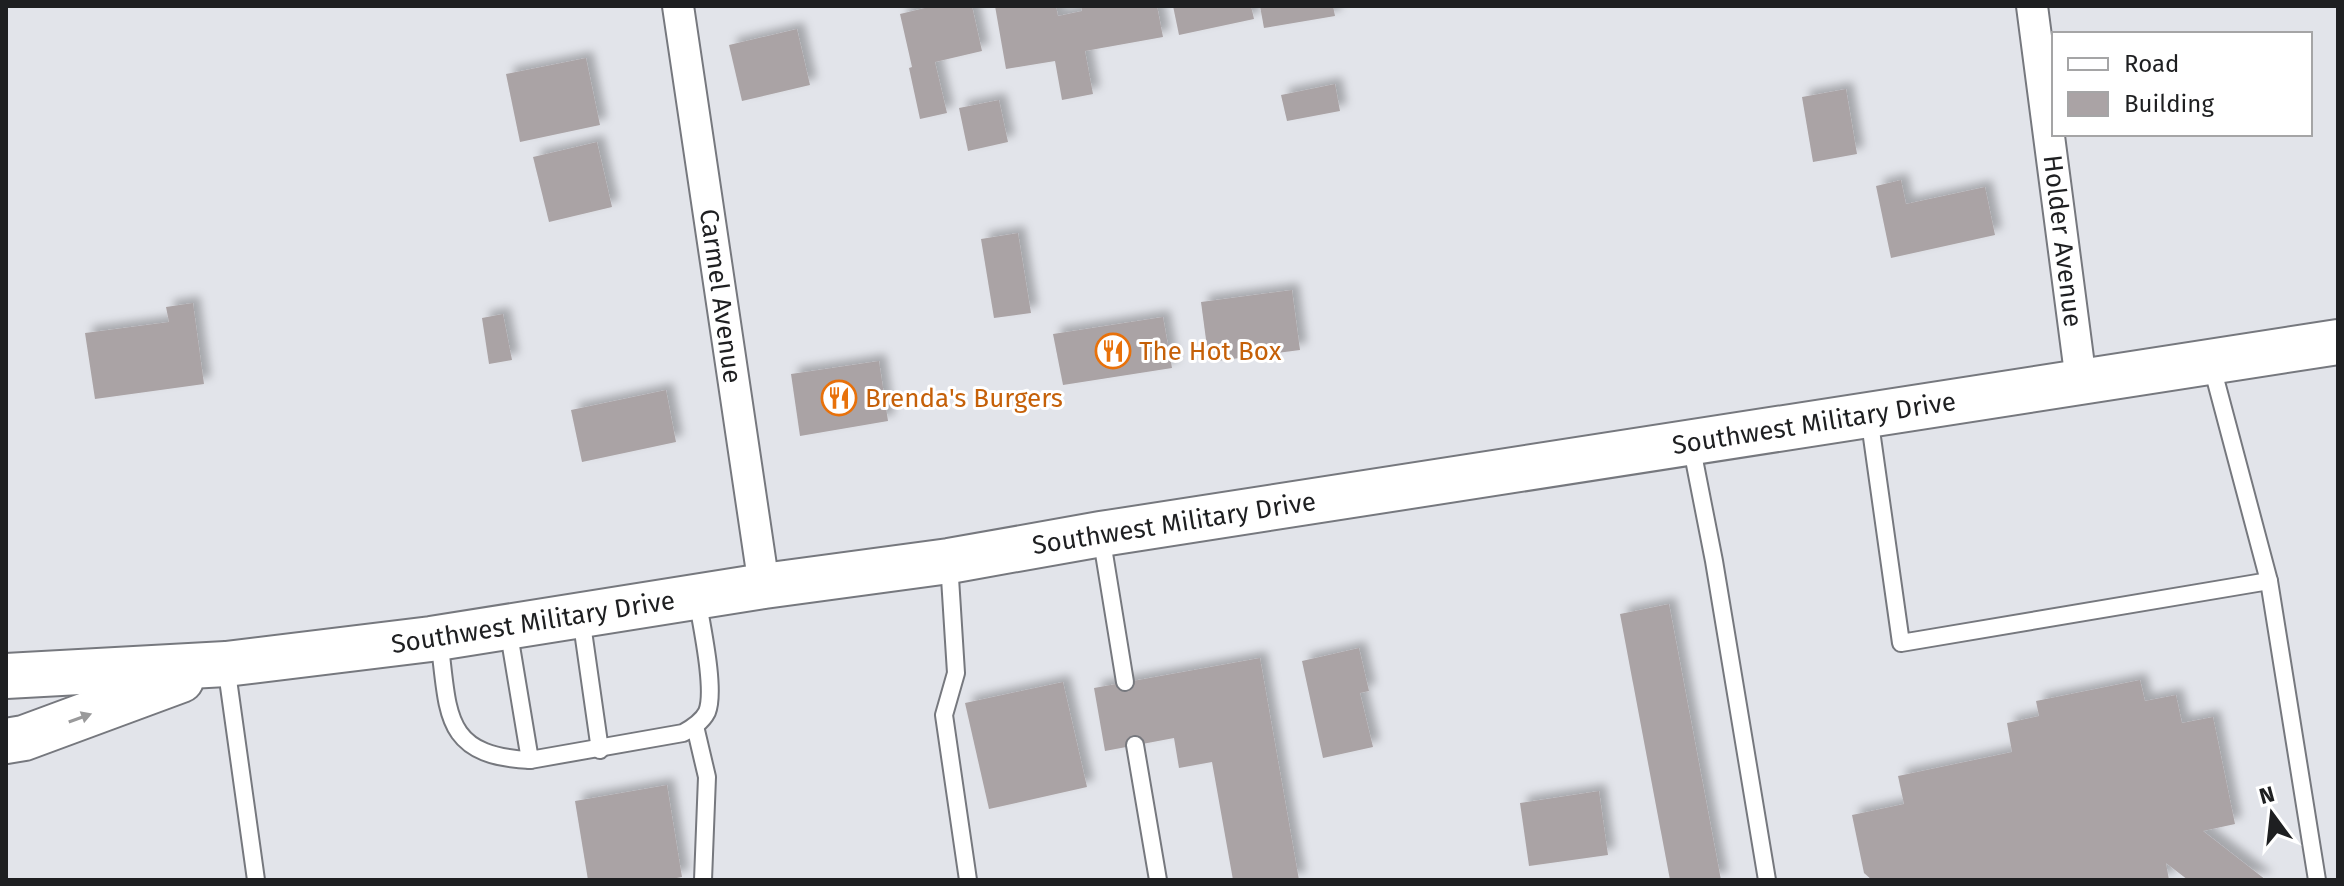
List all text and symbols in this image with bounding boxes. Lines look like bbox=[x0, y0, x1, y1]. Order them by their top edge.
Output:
legend bbox=[2052, 32, 2312, 136]
text: Road bbox=[2124, 50, 2179, 78]
text: Building bbox=[2124, 90, 2214, 118]
street label: Holder Avenue bbox=[2037, 153, 2088, 329]
street label: Carmel Avenue bbox=[693, 207, 748, 385]
restaurant icon: The Hot Box bbox=[1094, 332, 1132, 370]
place label: The Hot Box bbox=[1139, 336, 1282, 367]
restaurant icon: Brenda's Burgers bbox=[820, 379, 858, 417]
place label: Brenda's Burgers bbox=[865, 383, 1063, 414]
street label: Southwest Military Drive bbox=[1670, 386, 1958, 461]
street label: Southwest Military Drive bbox=[1030, 486, 1318, 561]
street label: Southwest Military Drive bbox=[389, 585, 677, 660]
one-way arrow bbox=[68, 711, 92, 723]
north arrow bbox=[2232, 774, 2312, 854]
text: N bbox=[2256, 780, 2277, 810]

